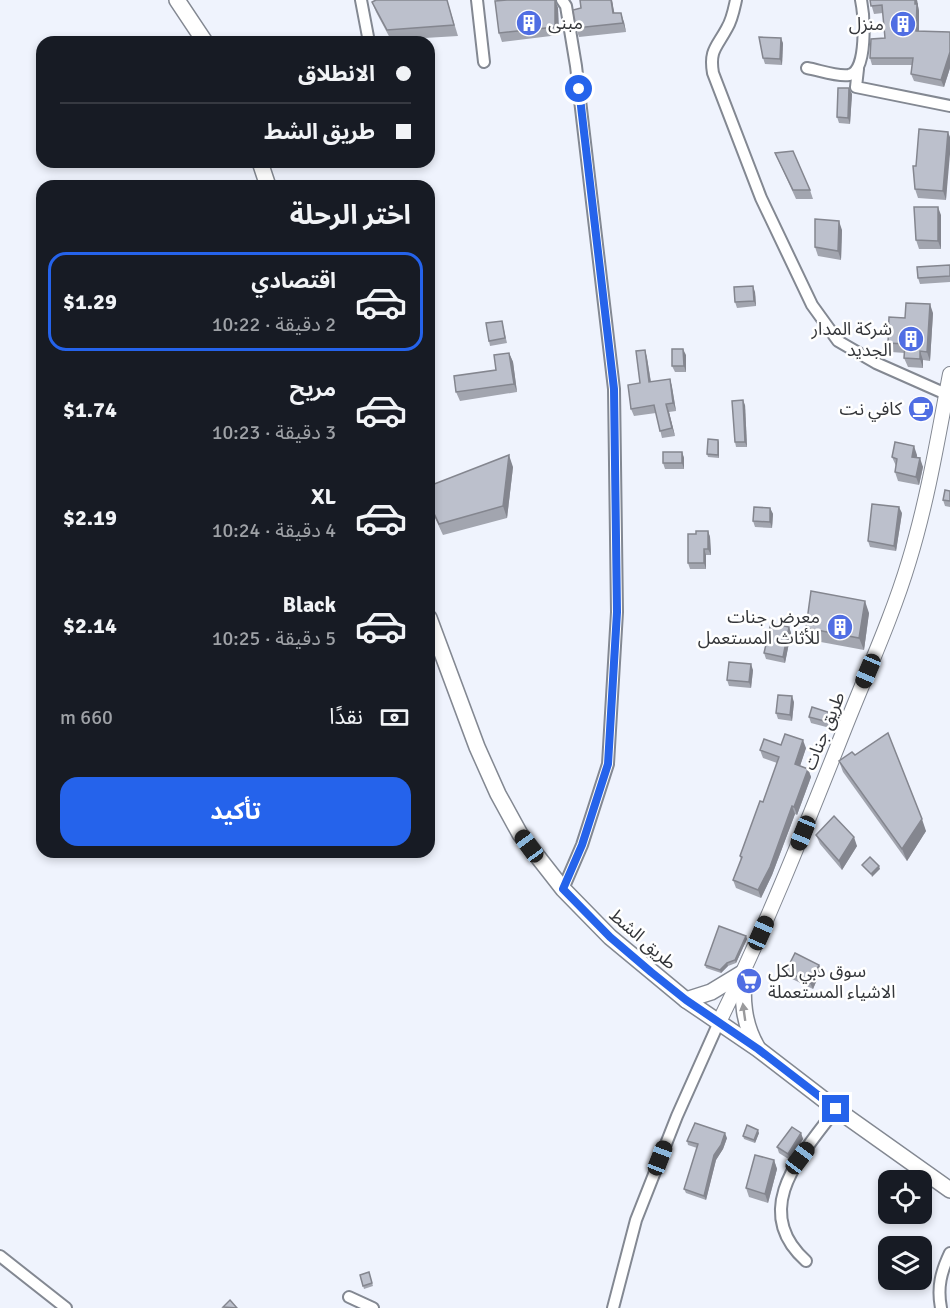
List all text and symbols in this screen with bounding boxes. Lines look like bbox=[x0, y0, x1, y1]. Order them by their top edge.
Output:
building icon: مبنى bbox=[514, 8, 544, 38]
building icon: منزل bbox=[888, 9, 918, 39]
place label: مبنى bbox=[548, 12, 583, 34]
place label: منزل bbox=[849, 13, 884, 35]
text: الانطلاق bbox=[298, 60, 375, 87]
route start bbox=[565, 75, 592, 102]
text: طريق الشط bbox=[264, 118, 375, 145]
text: اختر الرحلة bbox=[290, 199, 411, 232]
text: اقتصادي bbox=[251, 267, 336, 294]
icon: car bbox=[354, 275, 408, 329]
text: $1.29 bbox=[63, 288, 117, 315]
text: 2 دقيقة · 10:22 bbox=[212, 312, 336, 337]
place label: شركة المدار الجديد bbox=[811, 318, 892, 361]
building icon: شركة المدار الجديد bbox=[896, 324, 926, 354]
text: مريح bbox=[290, 375, 336, 402]
icon: car bbox=[354, 383, 408, 437]
cafe icon: كافي نت bbox=[906, 394, 936, 424]
text: $1.74 bbox=[63, 396, 117, 423]
place label: كافي نت bbox=[840, 398, 903, 422]
text: 3 دقيقة · 10:23 bbox=[212, 420, 336, 445]
text: XL bbox=[311, 483, 336, 510]
icon: car bbox=[354, 491, 408, 545]
text: $2.19 bbox=[63, 504, 117, 531]
text: 4 دقيقة · 10:24 bbox=[212, 518, 336, 543]
text: Black bbox=[282, 591, 336, 618]
icon: car bbox=[354, 599, 408, 653]
place label: معرض جنات للأثاث المستعمل bbox=[698, 606, 820, 649]
text: $2.14 bbox=[63, 612, 117, 639]
building icon: معرض جنات للأثاث المستعمل bbox=[825, 612, 855, 642]
text: 5 دقيقة · 10:25 bbox=[212, 626, 336, 651]
car bbox=[853, 651, 883, 691]
street label: طريق جنات bbox=[798, 689, 850, 773]
icon: cash bbox=[378, 701, 411, 734]
text: نقدًا bbox=[329, 703, 363, 730]
text: 660 m bbox=[60, 705, 113, 730]
button: تأكيد bbox=[60, 777, 411, 846]
car bbox=[788, 813, 818, 853]
car bbox=[511, 826, 547, 866]
street label: طريق الشط bbox=[605, 904, 681, 974]
car bbox=[745, 913, 777, 953]
place label: سوق دبي لكل الاشياء المستعملة bbox=[768, 960, 896, 1003]
supermarket icon: سوق دبي لكل الاشياء المستعملة bbox=[734, 966, 764, 996]
one-way arrow bbox=[740, 1002, 749, 1021]
route end bbox=[822, 1095, 849, 1122]
car bbox=[645, 1138, 675, 1178]
car bbox=[782, 1138, 818, 1178]
map controls bbox=[878, 1170, 932, 1290]
button: locate bbox=[878, 1170, 932, 1224]
button: layers bbox=[878, 1236, 932, 1290]

